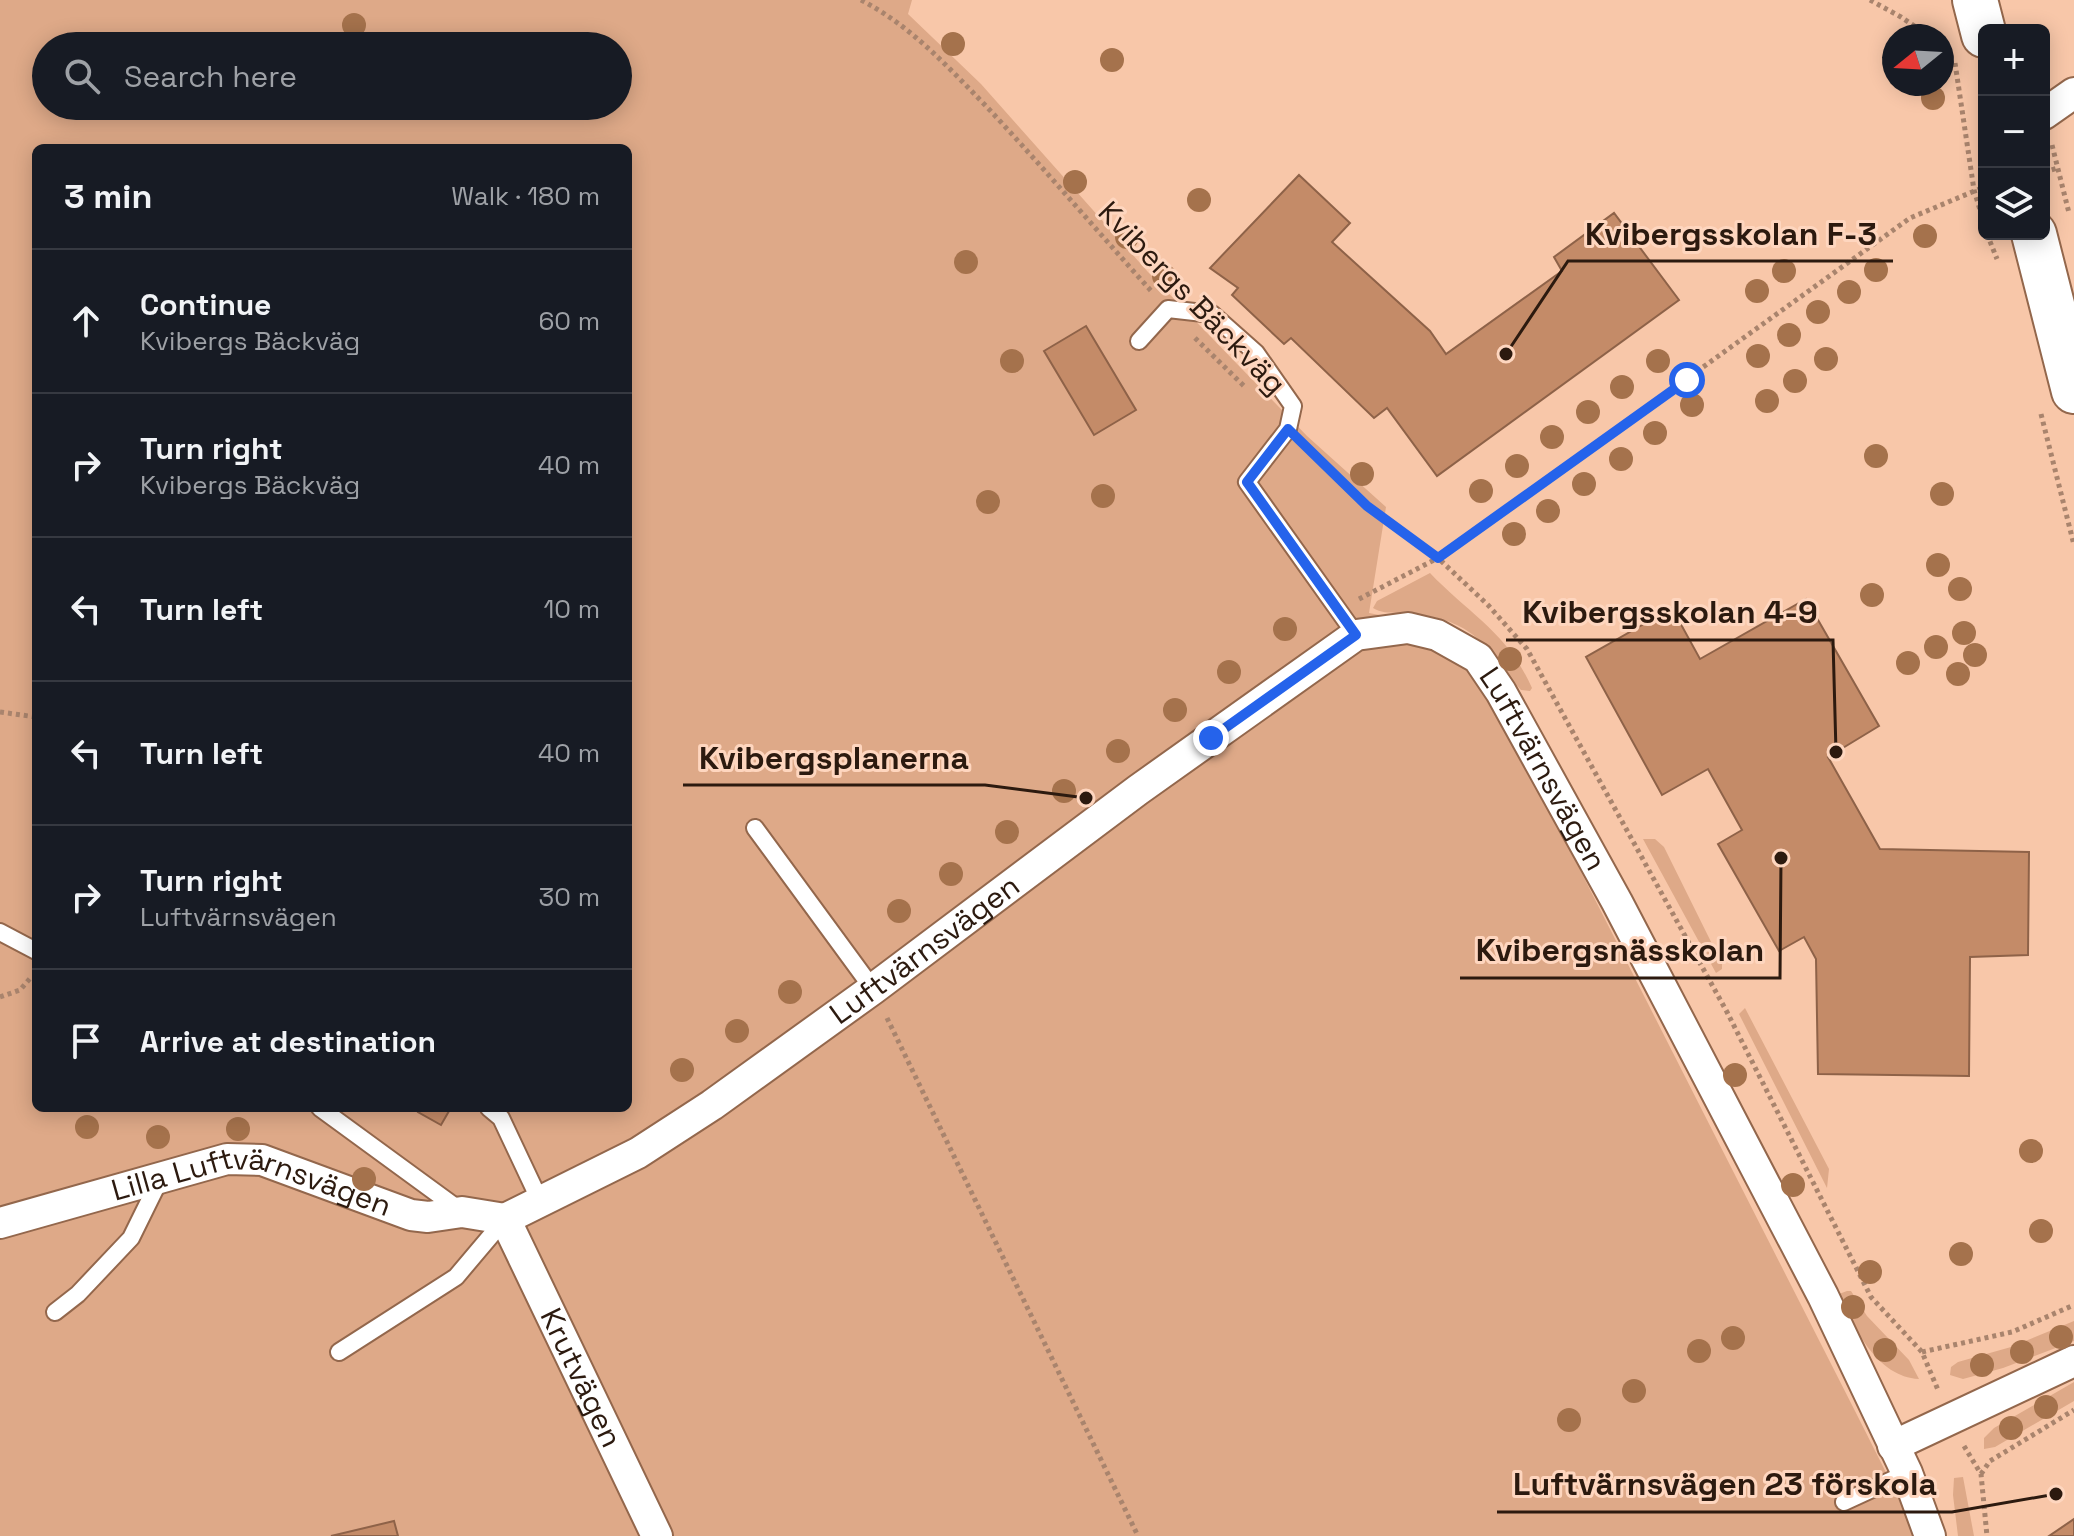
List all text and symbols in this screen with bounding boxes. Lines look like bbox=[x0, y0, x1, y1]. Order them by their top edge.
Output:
north arrow bbox=[1882, 24, 1954, 96]
map controls bbox=[1978, 24, 2050, 240]
button: + bbox=[1978, 24, 2050, 96]
search box bbox=[32, 32, 632, 120]
icon: search bbox=[60, 54, 104, 98]
text: Search here bbox=[124, 57, 297, 96]
button: − bbox=[1978, 96, 2050, 168]
button: layers bbox=[1978, 168, 2050, 240]
text: 3 min bbox=[64, 175, 152, 218]
text: Walk · 180 m bbox=[451, 179, 600, 213]
street label: Kvibergs Bäckväg bbox=[1090, 193, 1295, 403]
callout: Kvibergsskolan F-3 bbox=[1568, 205, 1893, 261]
text: Kvibergsskolan F-3 bbox=[1585, 214, 1877, 254]
text: Continue bbox=[140, 285, 271, 324]
icon: ahead bbox=[64, 299, 108, 343]
text: 60 m bbox=[538, 304, 600, 338]
text: Kvibergs Bäckväg bbox=[140, 324, 360, 358]
route start bbox=[1669, 362, 1705, 398]
text: Turn right bbox=[140, 429, 283, 468]
icon: right bbox=[64, 443, 108, 487]
text: 40 m bbox=[538, 448, 600, 482]
text: Kvibergs Bäckväg bbox=[140, 468, 360, 502]
callout: Kvibergsskolan 4-9 bbox=[1506, 584, 1833, 640]
icon: left bbox=[64, 587, 108, 631]
text: Turn left bbox=[140, 590, 263, 629]
text: 10 m bbox=[543, 592, 600, 626]
text: Kvibergsskolan 4-9 bbox=[1522, 592, 1818, 632]
street label: Luftvärnsvägen bbox=[1471, 659, 1616, 877]
route end bbox=[1193, 720, 1229, 756]
callout: Kvibergsplanerna bbox=[683, 729, 985, 785]
icon: left bbox=[64, 731, 108, 775]
text: Turn left bbox=[140, 734, 263, 773]
text: 40 m bbox=[538, 736, 600, 770]
text: Kvibergsplanerna bbox=[699, 738, 969, 778]
text: Turn right bbox=[140, 861, 283, 900]
street label: Luftvärnsvägen bbox=[822, 866, 1027, 1033]
icon: right bbox=[64, 875, 108, 919]
text: 30 m bbox=[539, 880, 600, 914]
text: Luftvärnsvägen bbox=[140, 900, 337, 934]
callout: Kvibergsnässkolan bbox=[1460, 922, 1780, 978]
text: Kvibergsnässkolan bbox=[1476, 930, 1764, 970]
icon: arrive bbox=[64, 1019, 108, 1063]
text: Arrive at destination bbox=[140, 1022, 436, 1061]
street label: Lilla Luftvärnsvägen bbox=[107, 1138, 397, 1225]
street label: Krutvägen bbox=[532, 1302, 632, 1453]
callout: Luftvärnsvägen 23 förskola bbox=[1497, 1456, 1952, 1512]
text: Luftvärnsvägen 23 förskola bbox=[1513, 1464, 1937, 1504]

